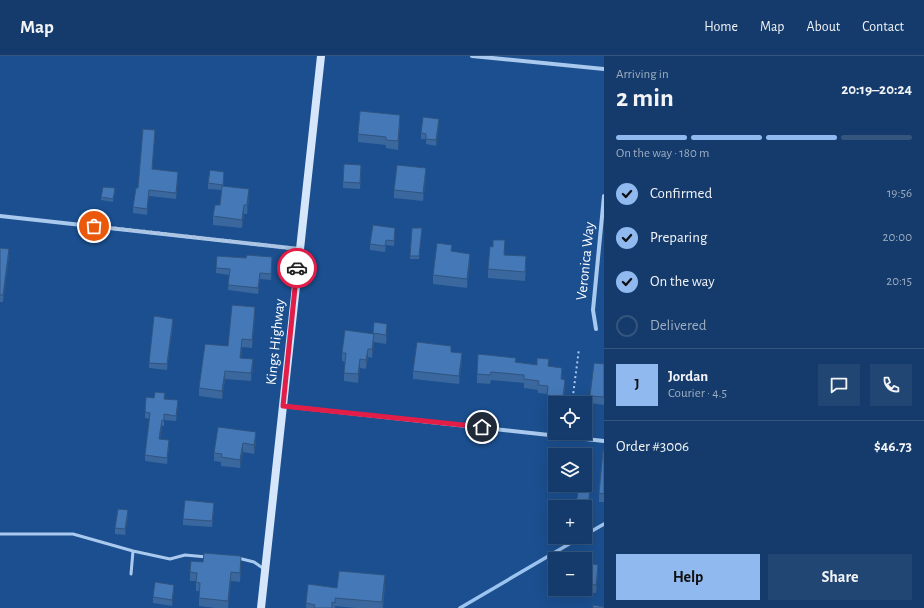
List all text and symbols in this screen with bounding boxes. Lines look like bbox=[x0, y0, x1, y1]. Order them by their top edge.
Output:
text: Map bbox=[20, 18, 54, 37]
text: Home bbox=[704, 20, 738, 34]
text: Map bbox=[760, 20, 784, 34]
text: About bbox=[806, 20, 840, 34]
text: Contact bbox=[862, 20, 904, 34]
text: Arriving in bbox=[616, 68, 669, 81]
text: 20:19–20:24 bbox=[841, 82, 912, 97]
text: 2 min bbox=[616, 85, 674, 111]
text: On the way · 180 m bbox=[616, 147, 709, 160]
icon: check bbox=[616, 183, 638, 205]
text: Confirmed bbox=[650, 186, 712, 201]
text: 19:56 bbox=[887, 187, 912, 200]
pin bbox=[77, 209, 111, 243]
icon: bag bbox=[83, 215, 105, 237]
street label: Veronica Way bbox=[574, 220, 597, 301]
icon: check bbox=[616, 227, 638, 249]
text: Preparing bbox=[650, 230, 707, 245]
text: 20:00 bbox=[883, 231, 912, 244]
courier bbox=[277, 248, 317, 288]
icon: car bbox=[286, 257, 308, 279]
icon: check bbox=[616, 271, 638, 293]
text: On the way bbox=[650, 274, 715, 289]
text: 20:15 bbox=[886, 275, 912, 288]
street label: Kings Highway bbox=[264, 298, 288, 386]
text: Delivered bbox=[650, 318, 707, 333]
button: chat bbox=[818, 364, 860, 406]
button: phone bbox=[870, 364, 912, 406]
text: Jordan bbox=[668, 369, 708, 384]
text: J bbox=[634, 377, 640, 392]
text: Courier · 4.5 bbox=[668, 387, 727, 400]
map controls bbox=[548, 396, 592, 596]
button: locate bbox=[548, 396, 592, 440]
pin bbox=[465, 410, 499, 444]
icon: home bbox=[471, 416, 493, 438]
text: Order #3006 bbox=[616, 439, 689, 454]
text: $46.73 bbox=[874, 439, 912, 454]
button: layers bbox=[548, 448, 592, 492]
button: + bbox=[548, 500, 592, 544]
button: − bbox=[548, 552, 592, 596]
button: Help bbox=[616, 554, 760, 600]
button: Share bbox=[768, 554, 912, 600]

